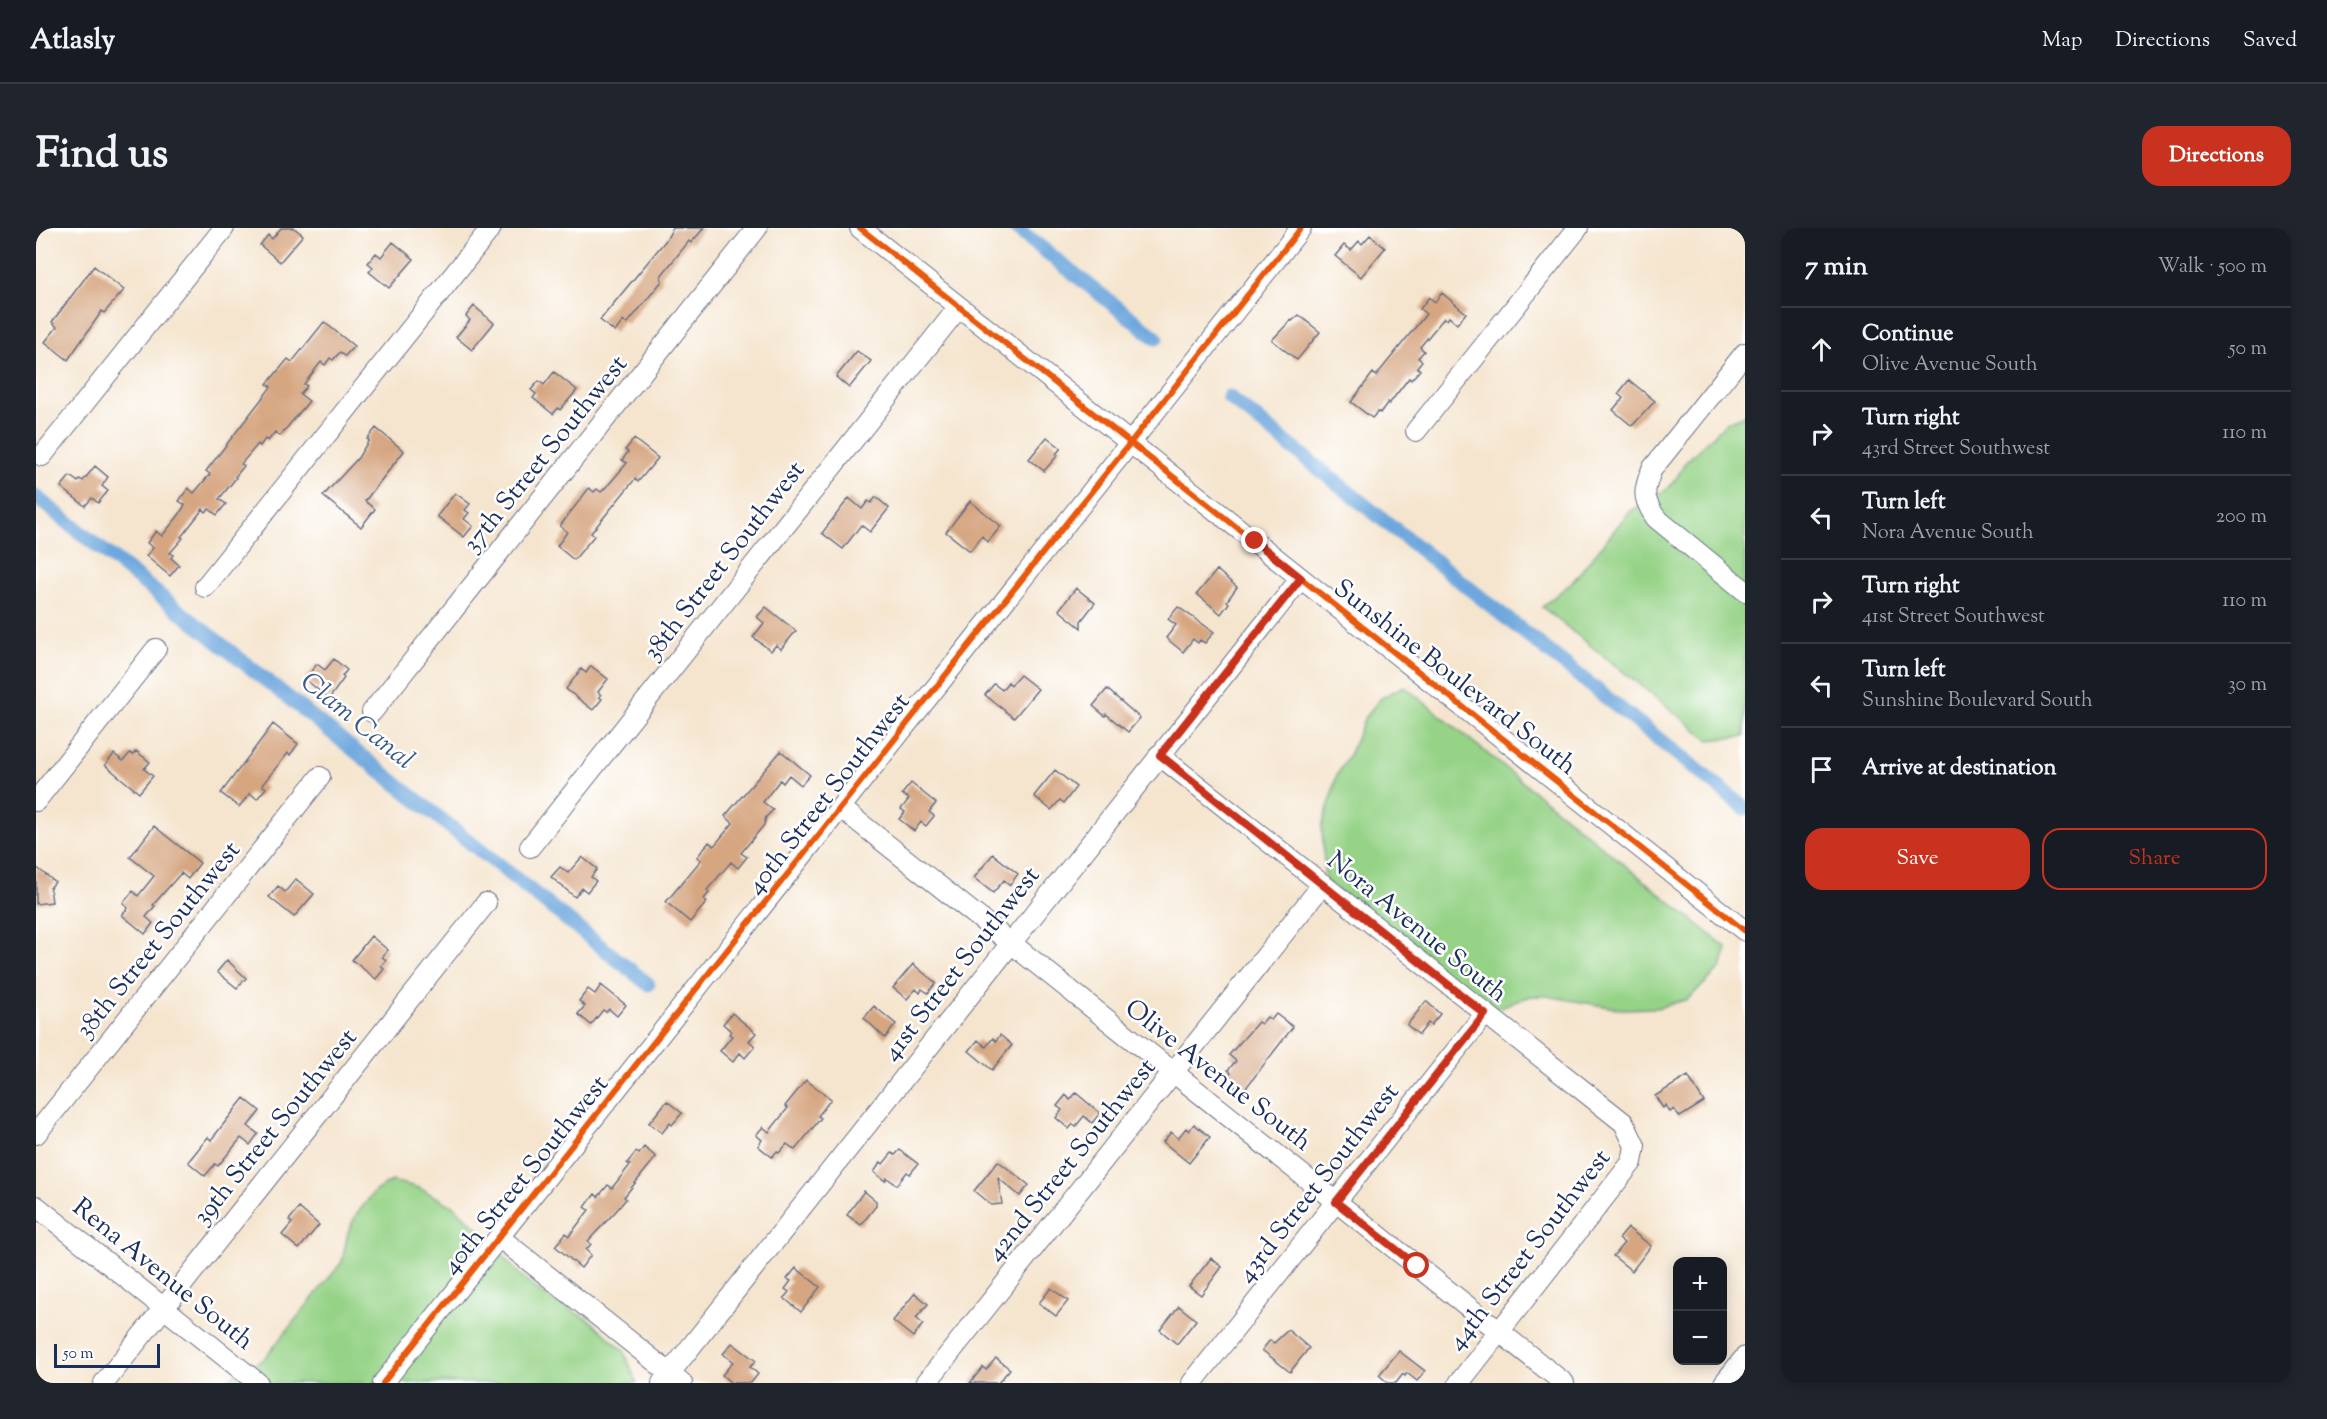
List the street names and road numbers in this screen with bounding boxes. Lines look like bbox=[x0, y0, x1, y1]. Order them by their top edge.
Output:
street label: 37th Street Southwest bbox=[455, 348, 637, 561]
street label: 38th Street Southwest bbox=[635, 454, 815, 669]
street label: Sunshine Boulevard South bbox=[1325, 571, 1584, 785]
street label: 40th Street Southwest bbox=[738, 686, 920, 903]
street label: 38th Street Southwest bbox=[68, 834, 250, 1047]
street label: Nora Avenue South bbox=[1318, 843, 1515, 1013]
street label: 41st Street Southwest bbox=[874, 859, 1050, 1070]
street label: Olive Avenue South bbox=[1116, 991, 1319, 1161]
street label: 39th Street Southwest bbox=[185, 1021, 367, 1234]
street label: 42nd Street Southwest bbox=[978, 1051, 1166, 1270]
street label: 40th Street Southwest bbox=[434, 1068, 618, 1283]
street label: 43rd Street Southwest bbox=[1229, 1076, 1409, 1291]
street label: 44th Street Southwest bbox=[1439, 1142, 1621, 1359]
street label: Rena Avenue South bbox=[64, 1190, 261, 1360]

